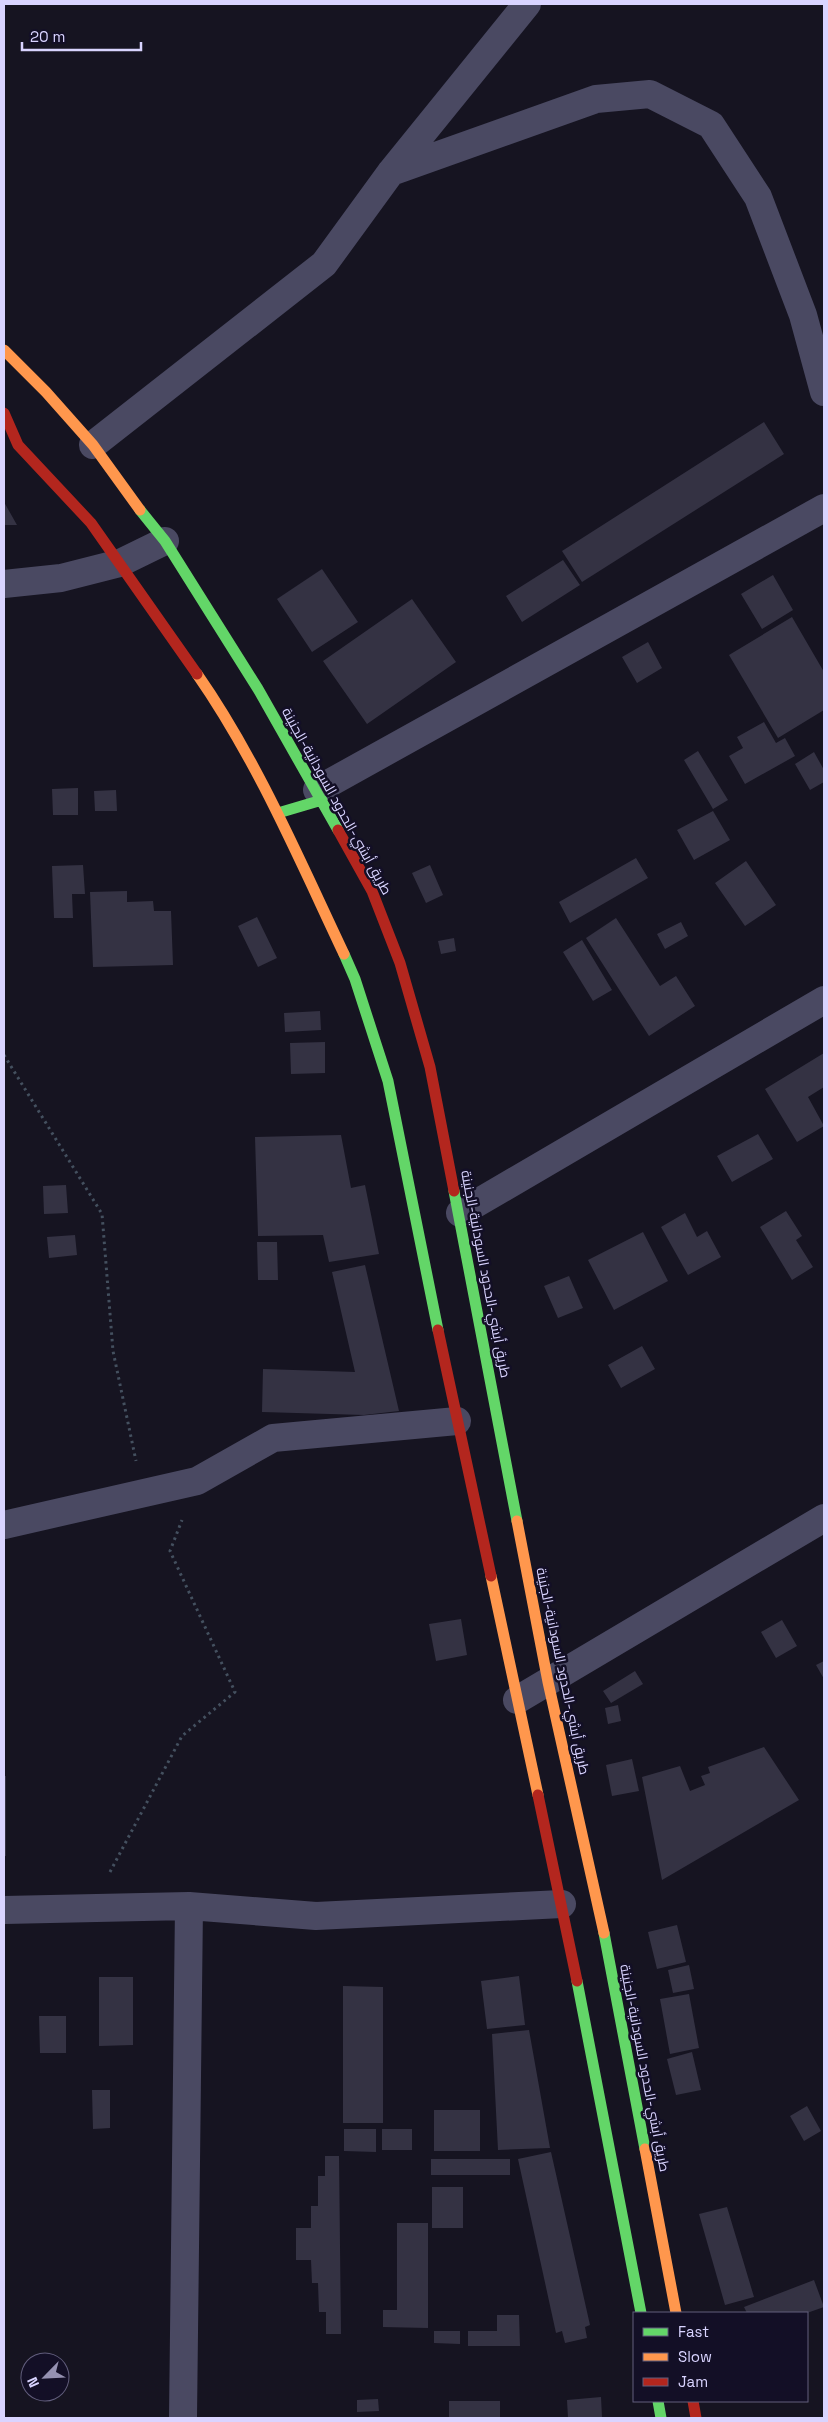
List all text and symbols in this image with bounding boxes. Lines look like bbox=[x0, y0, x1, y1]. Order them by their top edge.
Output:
scale bar bbox=[22, 20, 141, 52]
text: 20 m bbox=[30, 27, 65, 46]
street label: طريق أبشي-الحدود السودانية-الجنينة bbox=[276, 704, 396, 899]
street label: طريق أبشي-الحدود السودانية-الجنينة bbox=[455, 1169, 515, 1380]
street label: طريق أبشي-الحدود السودانية-الجنينة bbox=[530, 1566, 594, 1777]
street label: طريق أبشي-الحدود السودانية-الجنينة bbox=[614, 1963, 674, 2174]
legend bbox=[633, 2312, 808, 2402]
text: Fast bbox=[678, 2322, 709, 2341]
text: Slow bbox=[678, 2347, 712, 2366]
north arrow bbox=[20, 2352, 70, 2402]
text: Jam bbox=[678, 2372, 708, 2391]
text: N bbox=[23, 2374, 43, 2390]

